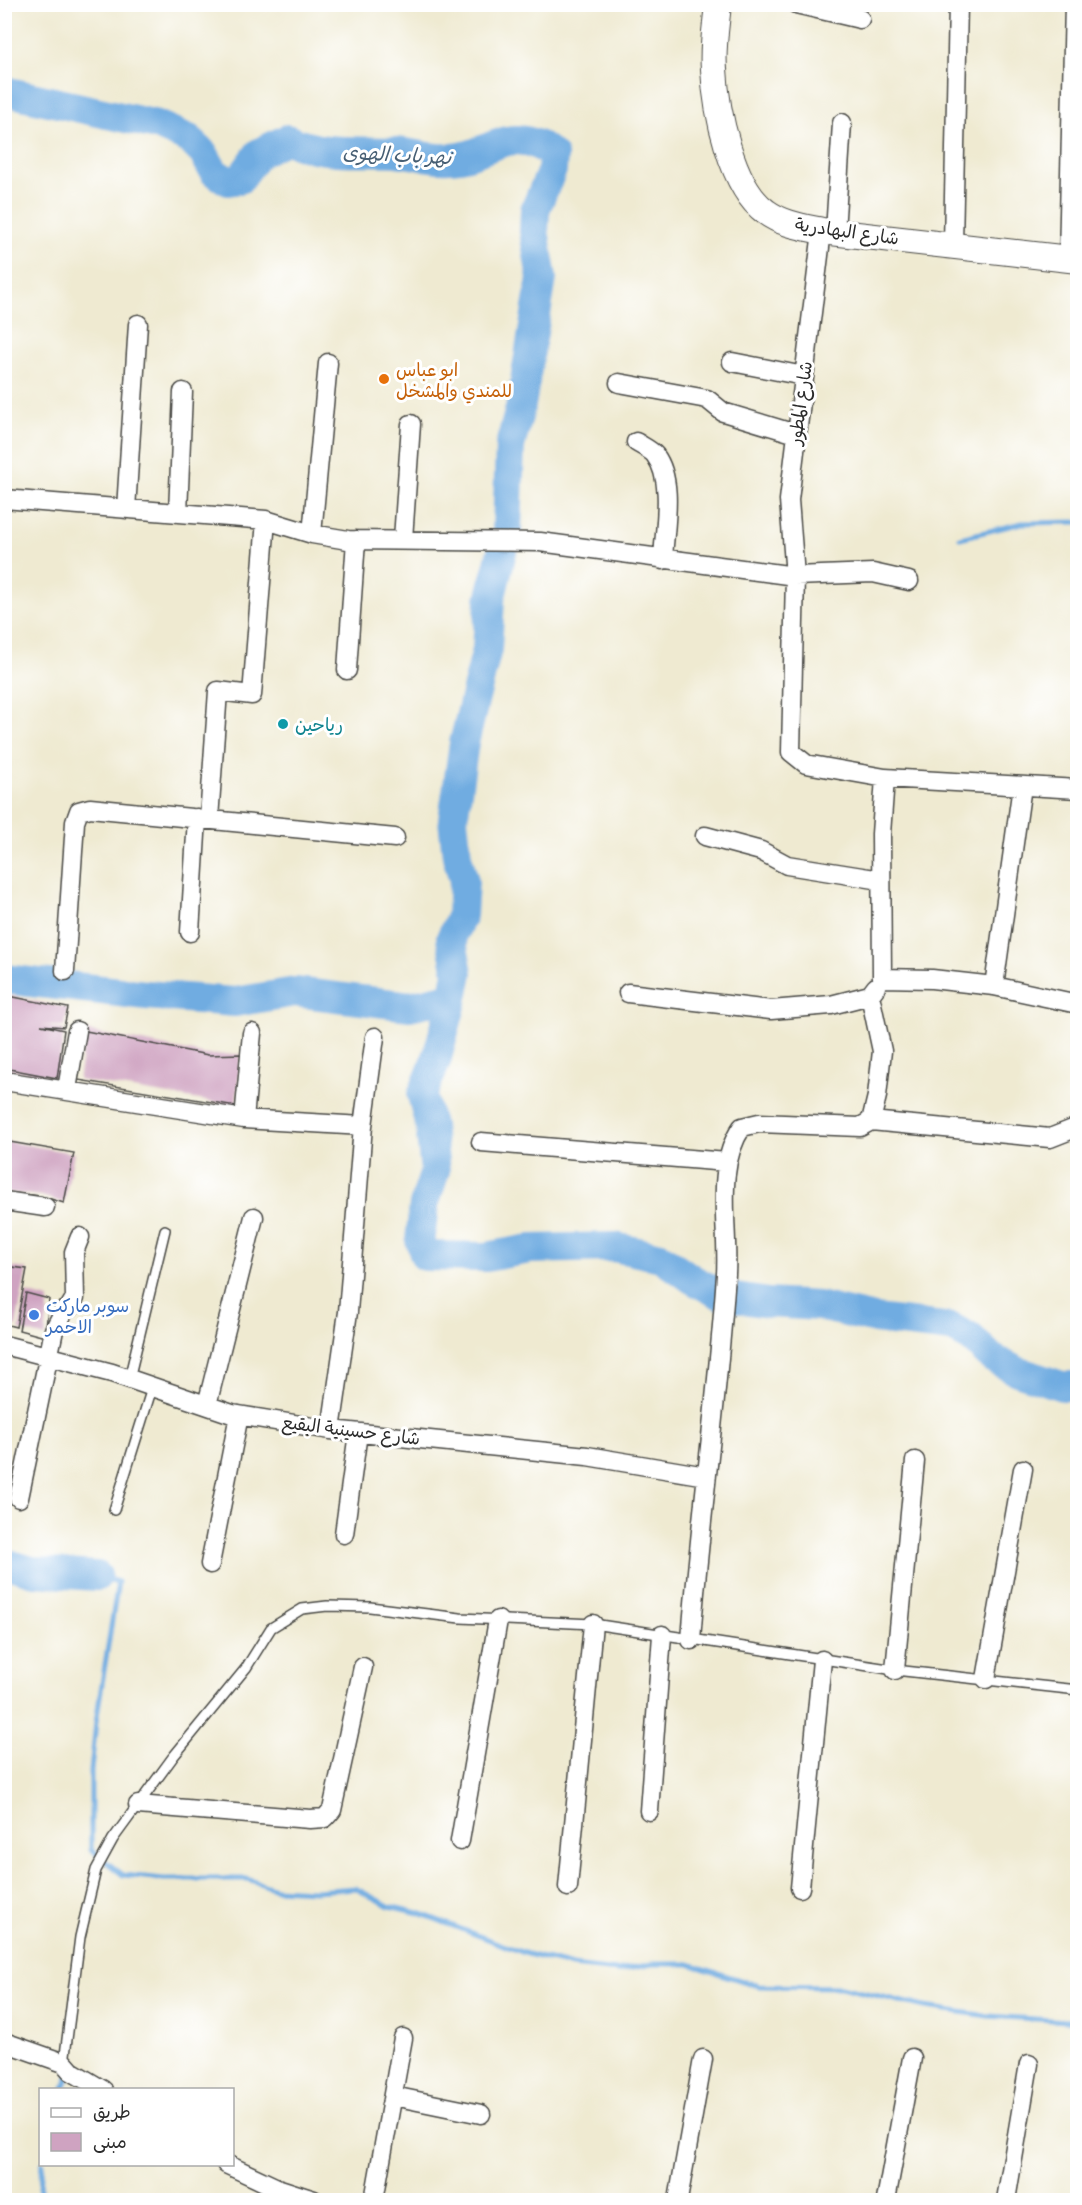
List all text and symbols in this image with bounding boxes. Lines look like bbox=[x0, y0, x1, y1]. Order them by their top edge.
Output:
water label: نهر باب الهوى bbox=[342, 138, 455, 170]
street label: شارع البهادرية bbox=[793, 211, 901, 251]
place label: ابو عباس للمندي والمشخل bbox=[396, 357, 512, 404]
street label: شارع المطور bbox=[781, 360, 818, 448]
marker: ابو عباس للمندي والمشخل bbox=[377, 372, 391, 386]
place label: رياحين bbox=[295, 712, 343, 737]
marker: رياحين bbox=[276, 717, 290, 731]
place label: سوبر ماركت الاحمر bbox=[44, 1293, 129, 1339]
marker: سوبر ماركت الاحمر bbox=[27, 1308, 41, 1322]
street label: شارع حسينية البقيع bbox=[280, 1409, 422, 1452]
legend bbox=[39, 2088, 234, 2166]
text: طريق bbox=[93, 2099, 131, 2124]
text: مبنى bbox=[93, 2129, 127, 2154]

